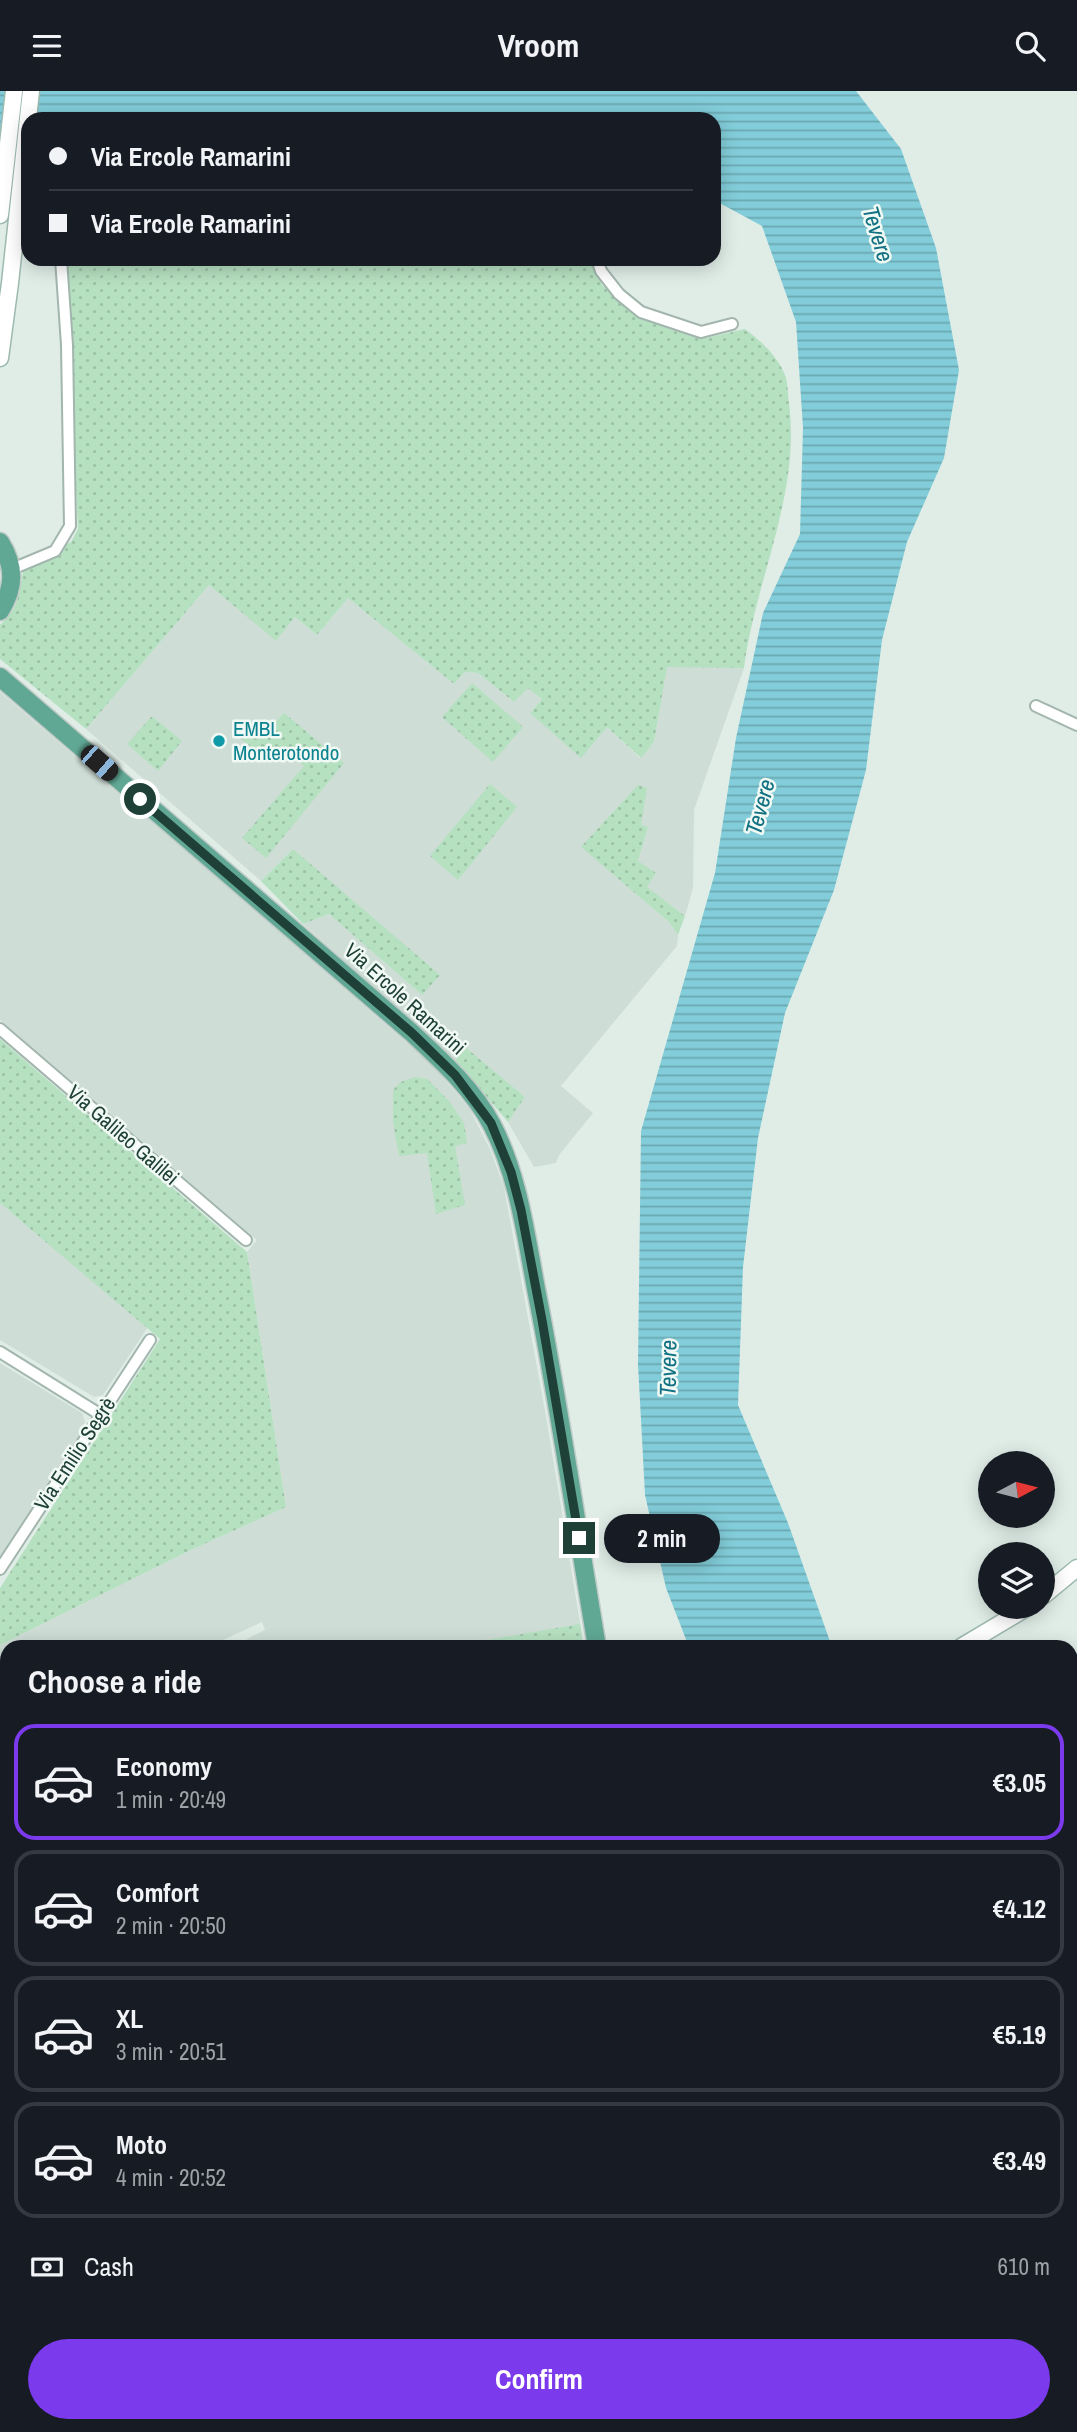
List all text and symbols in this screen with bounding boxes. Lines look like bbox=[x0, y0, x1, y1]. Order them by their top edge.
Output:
text: Vroom bbox=[498, 24, 579, 67]
icon: menu bbox=[28, 27, 66, 65]
icon: search bbox=[1011, 27, 1049, 65]
text: Via Ercole Ramarini bbox=[91, 139, 291, 174]
water label: Tevere bbox=[855, 202, 902, 265]
text: Via Ercole Ramarini bbox=[91, 206, 291, 241]
place label: EMBL Monterotondo bbox=[233, 714, 339, 767]
marker: EMBL Monterotondo bbox=[211, 733, 227, 749]
car bbox=[77, 741, 122, 785]
water label: Tevere bbox=[737, 776, 782, 838]
route start bbox=[124, 783, 156, 815]
street label: Via Ercole Ramarini bbox=[338, 936, 473, 1061]
street label: Via Galileo Galilei bbox=[61, 1078, 185, 1191]
water label: Tevere bbox=[652, 1340, 683, 1396]
street label: Via Emilio Segrè bbox=[27, 1391, 122, 1516]
north arrow bbox=[978, 1451, 1055, 1528]
map controls bbox=[978, 1451, 1055, 1619]
callout: 2 min bbox=[604, 1513, 719, 1563]
route end bbox=[563, 1522, 595, 1554]
text: 2 min bbox=[637, 1523, 687, 1554]
button: layers bbox=[978, 1542, 1055, 1619]
text: Choose a ride bbox=[28, 1660, 202, 1703]
text: Economy bbox=[116, 1749, 212, 1784]
icon: car bbox=[32, 1751, 95, 1814]
text: €3.05 bbox=[993, 1765, 1046, 1800]
text: 1 min · 20:49 bbox=[116, 1784, 226, 1815]
text: Comfort bbox=[116, 1875, 199, 1910]
icon: car bbox=[32, 1877, 95, 1940]
text: €4.12 bbox=[993, 1891, 1046, 1926]
text: 2 min · 20:50 bbox=[116, 1910, 226, 1941]
text: XL bbox=[116, 2001, 143, 2036]
icon: car bbox=[32, 2003, 95, 2066]
text: €5.19 bbox=[993, 2017, 1046, 2052]
text: 3 min · 20:51 bbox=[116, 2036, 226, 2067]
text: Moto bbox=[116, 2127, 167, 2162]
icon: car bbox=[32, 2129, 95, 2192]
text: €3.49 bbox=[993, 2143, 1046, 2178]
text: 4 min · 20:52 bbox=[116, 2162, 226, 2193]
icon: cash bbox=[28, 2248, 66, 2286]
text: Cash bbox=[84, 2249, 134, 2284]
text: 610 m bbox=[998, 2251, 1050, 2282]
button: Confirm bbox=[28, 2339, 1050, 2419]

